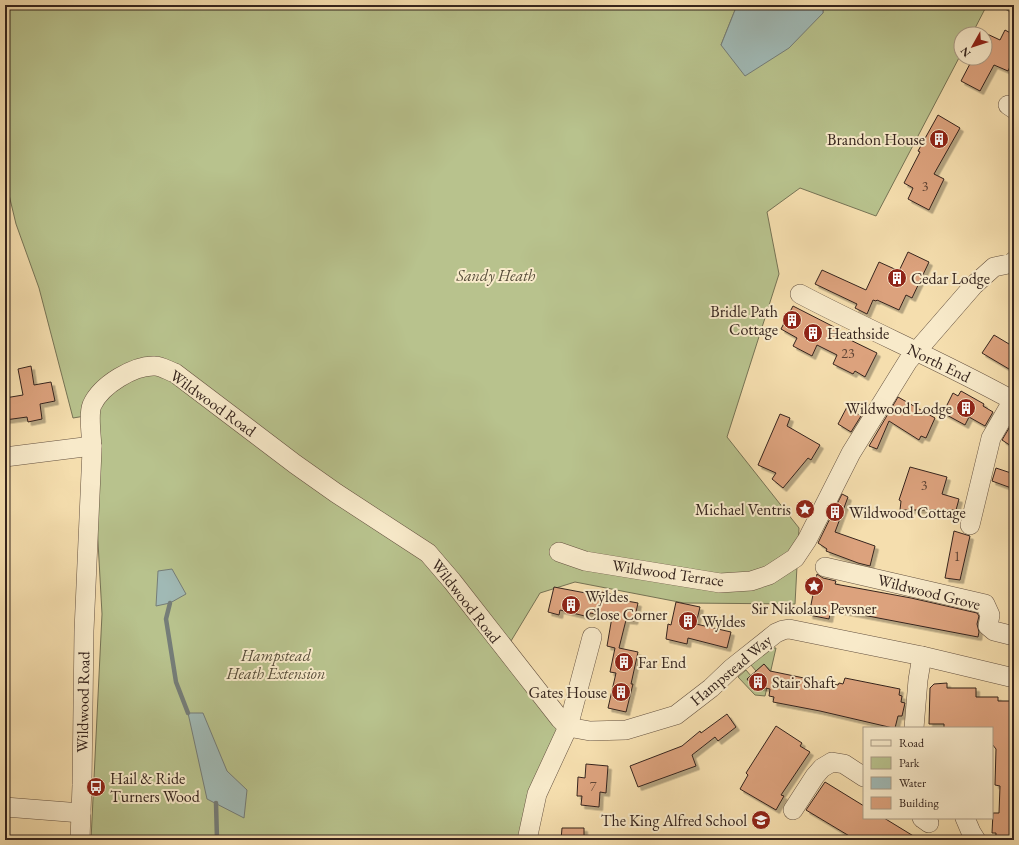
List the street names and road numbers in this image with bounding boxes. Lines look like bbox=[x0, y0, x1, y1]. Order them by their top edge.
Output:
street label: North End bbox=[904, 339, 975, 388]
street label: Wildwood Road bbox=[166, 365, 261, 442]
street label: Wildwood Road bbox=[427, 555, 506, 648]
street label: Wildwood Terrace bbox=[611, 555, 725, 591]
street label: Wildwood Grove bbox=[875, 569, 983, 615]
street label: Hampstead Way bbox=[686, 629, 777, 710]
street label: Wildwood Road bbox=[72, 650, 94, 753]

